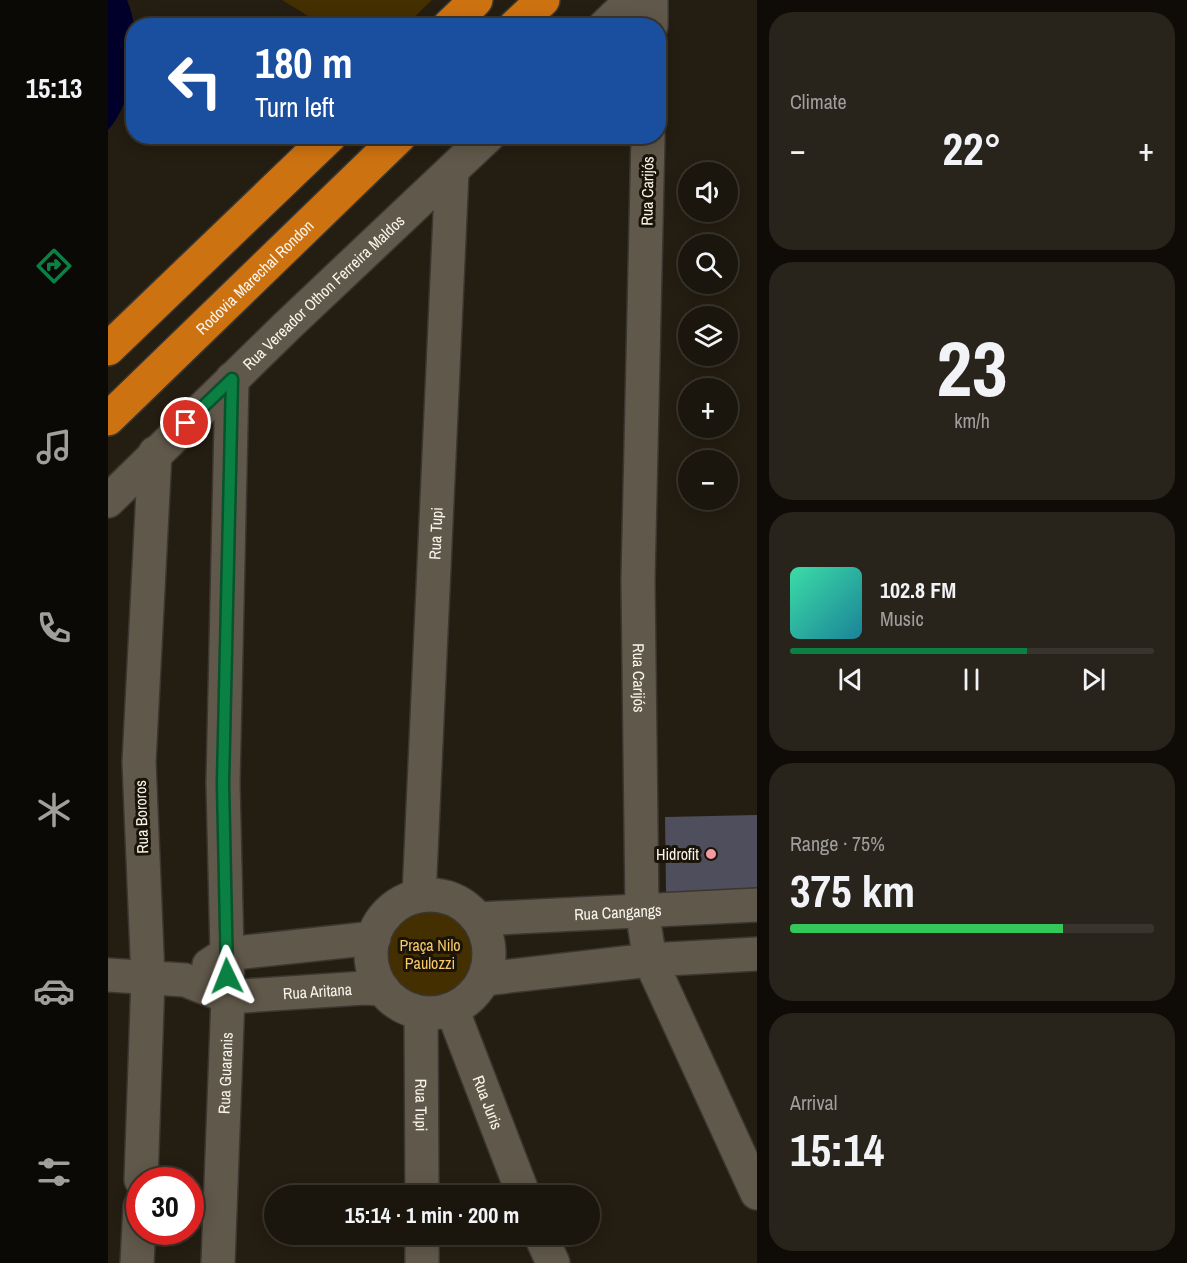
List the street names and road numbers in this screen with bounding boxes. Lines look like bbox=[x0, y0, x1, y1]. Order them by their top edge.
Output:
street label: Rua Carijós bbox=[635, 156, 659, 226]
street label: Rua Vereador Othon Ferreira Maldos bbox=[238, 210, 409, 375]
street label: Rodovia Marechal Rondon bbox=[191, 215, 318, 339]
street label: Rua Tupi bbox=[423, 507, 448, 560]
street label: Rua Carijós bbox=[628, 643, 651, 713]
street label: Rua Bororos bbox=[129, 780, 153, 854]
street label: Rua Cangangs bbox=[574, 899, 662, 925]
street label: Rua Aritana bbox=[282, 978, 353, 1004]
street label: Rua Guaranis bbox=[213, 1032, 238, 1114]
street label: Rua Juris bbox=[468, 1072, 508, 1132]
street label: Rua Tupi bbox=[410, 1079, 433, 1131]

